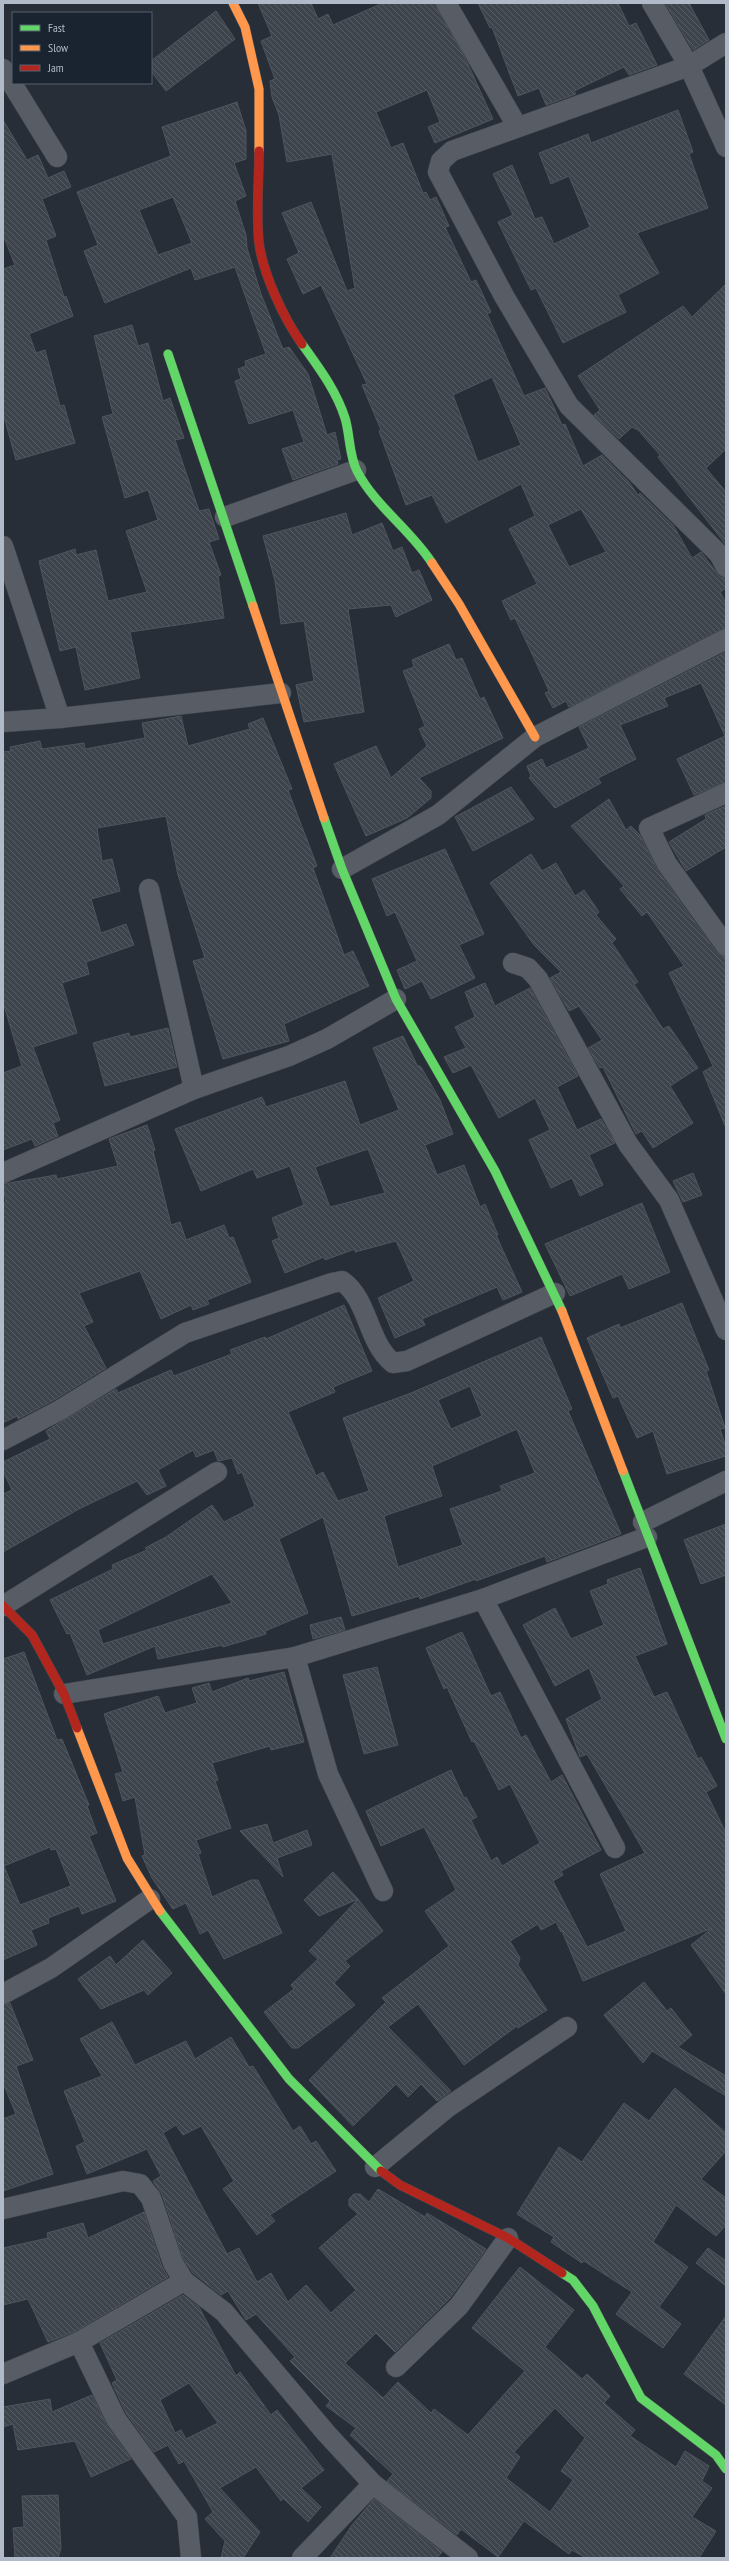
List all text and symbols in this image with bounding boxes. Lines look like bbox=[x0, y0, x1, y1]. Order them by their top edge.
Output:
legend bbox=[12, 12, 152, 84]
text: Fast bbox=[48, 20, 66, 35]
text: Slow bbox=[48, 40, 69, 55]
text: Jam bbox=[47, 60, 64, 75]

